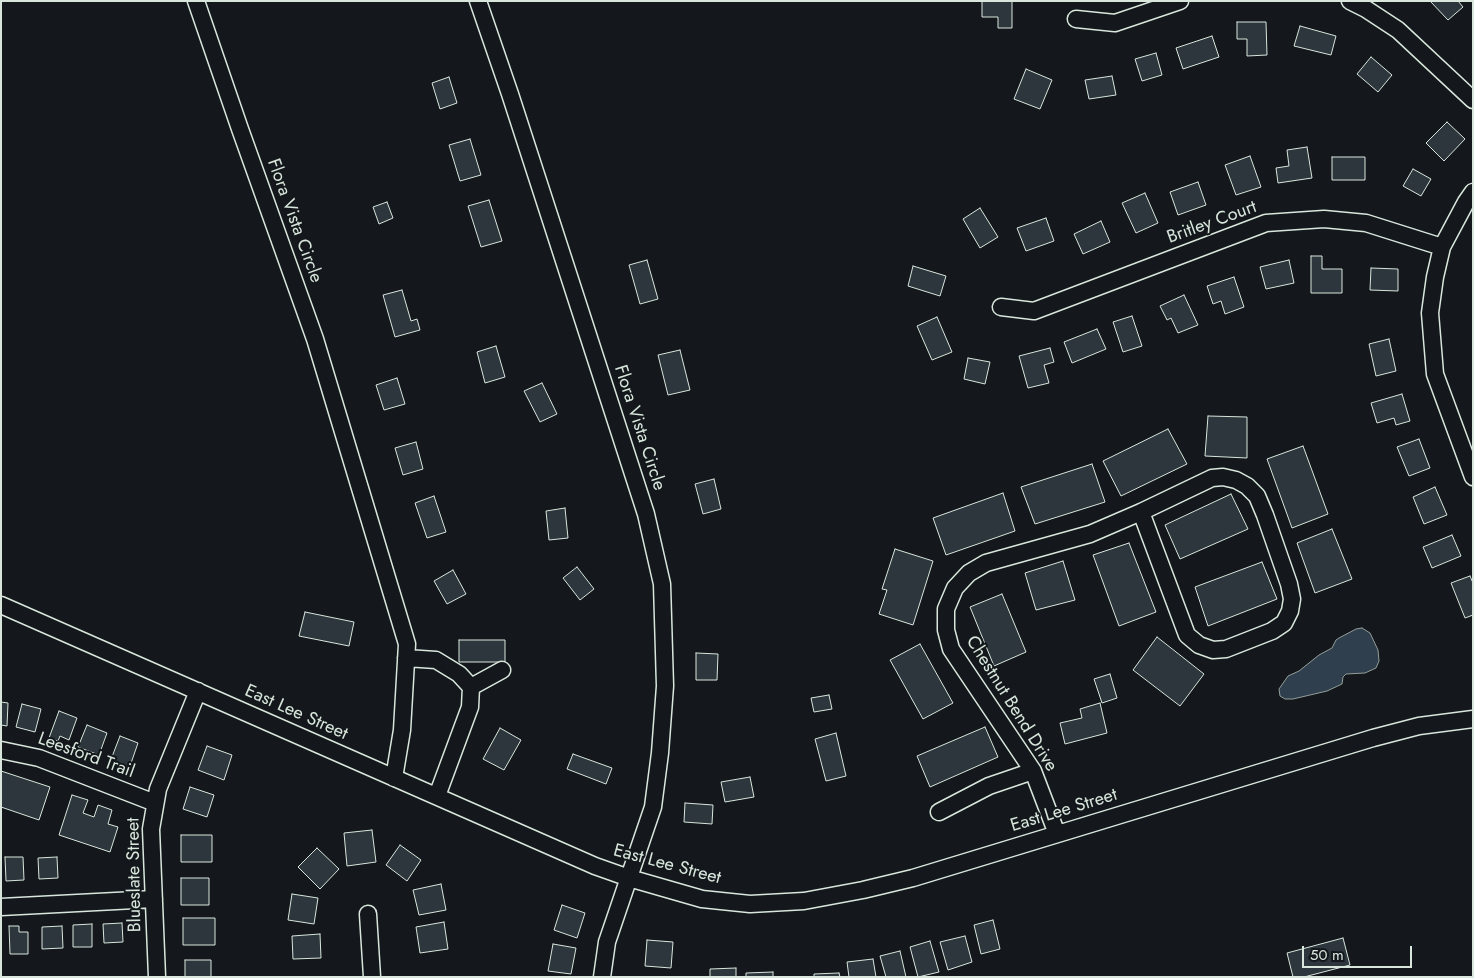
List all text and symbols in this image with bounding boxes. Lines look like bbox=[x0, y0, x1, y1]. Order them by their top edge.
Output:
street label: Flora Vista Circle bbox=[262, 156, 326, 286]
street label: Britley Court bbox=[1164, 197, 1260, 249]
street label: Flora Vista Circle bbox=[609, 363, 669, 493]
street label: Chestnut Bend Drive bbox=[961, 632, 1061, 776]
street label: East Lee Street bbox=[241, 681, 351, 745]
street label: Leesford Trail bbox=[35, 729, 137, 783]
street label: East Lee Street bbox=[1008, 785, 1120, 837]
street label: Blueslate Street bbox=[123, 817, 147, 933]
street label: East Lee Street bbox=[611, 840, 723, 890]
scale bar bbox=[1304, 936, 1414, 968]
text: 50 m bbox=[1310, 944, 1344, 966]

